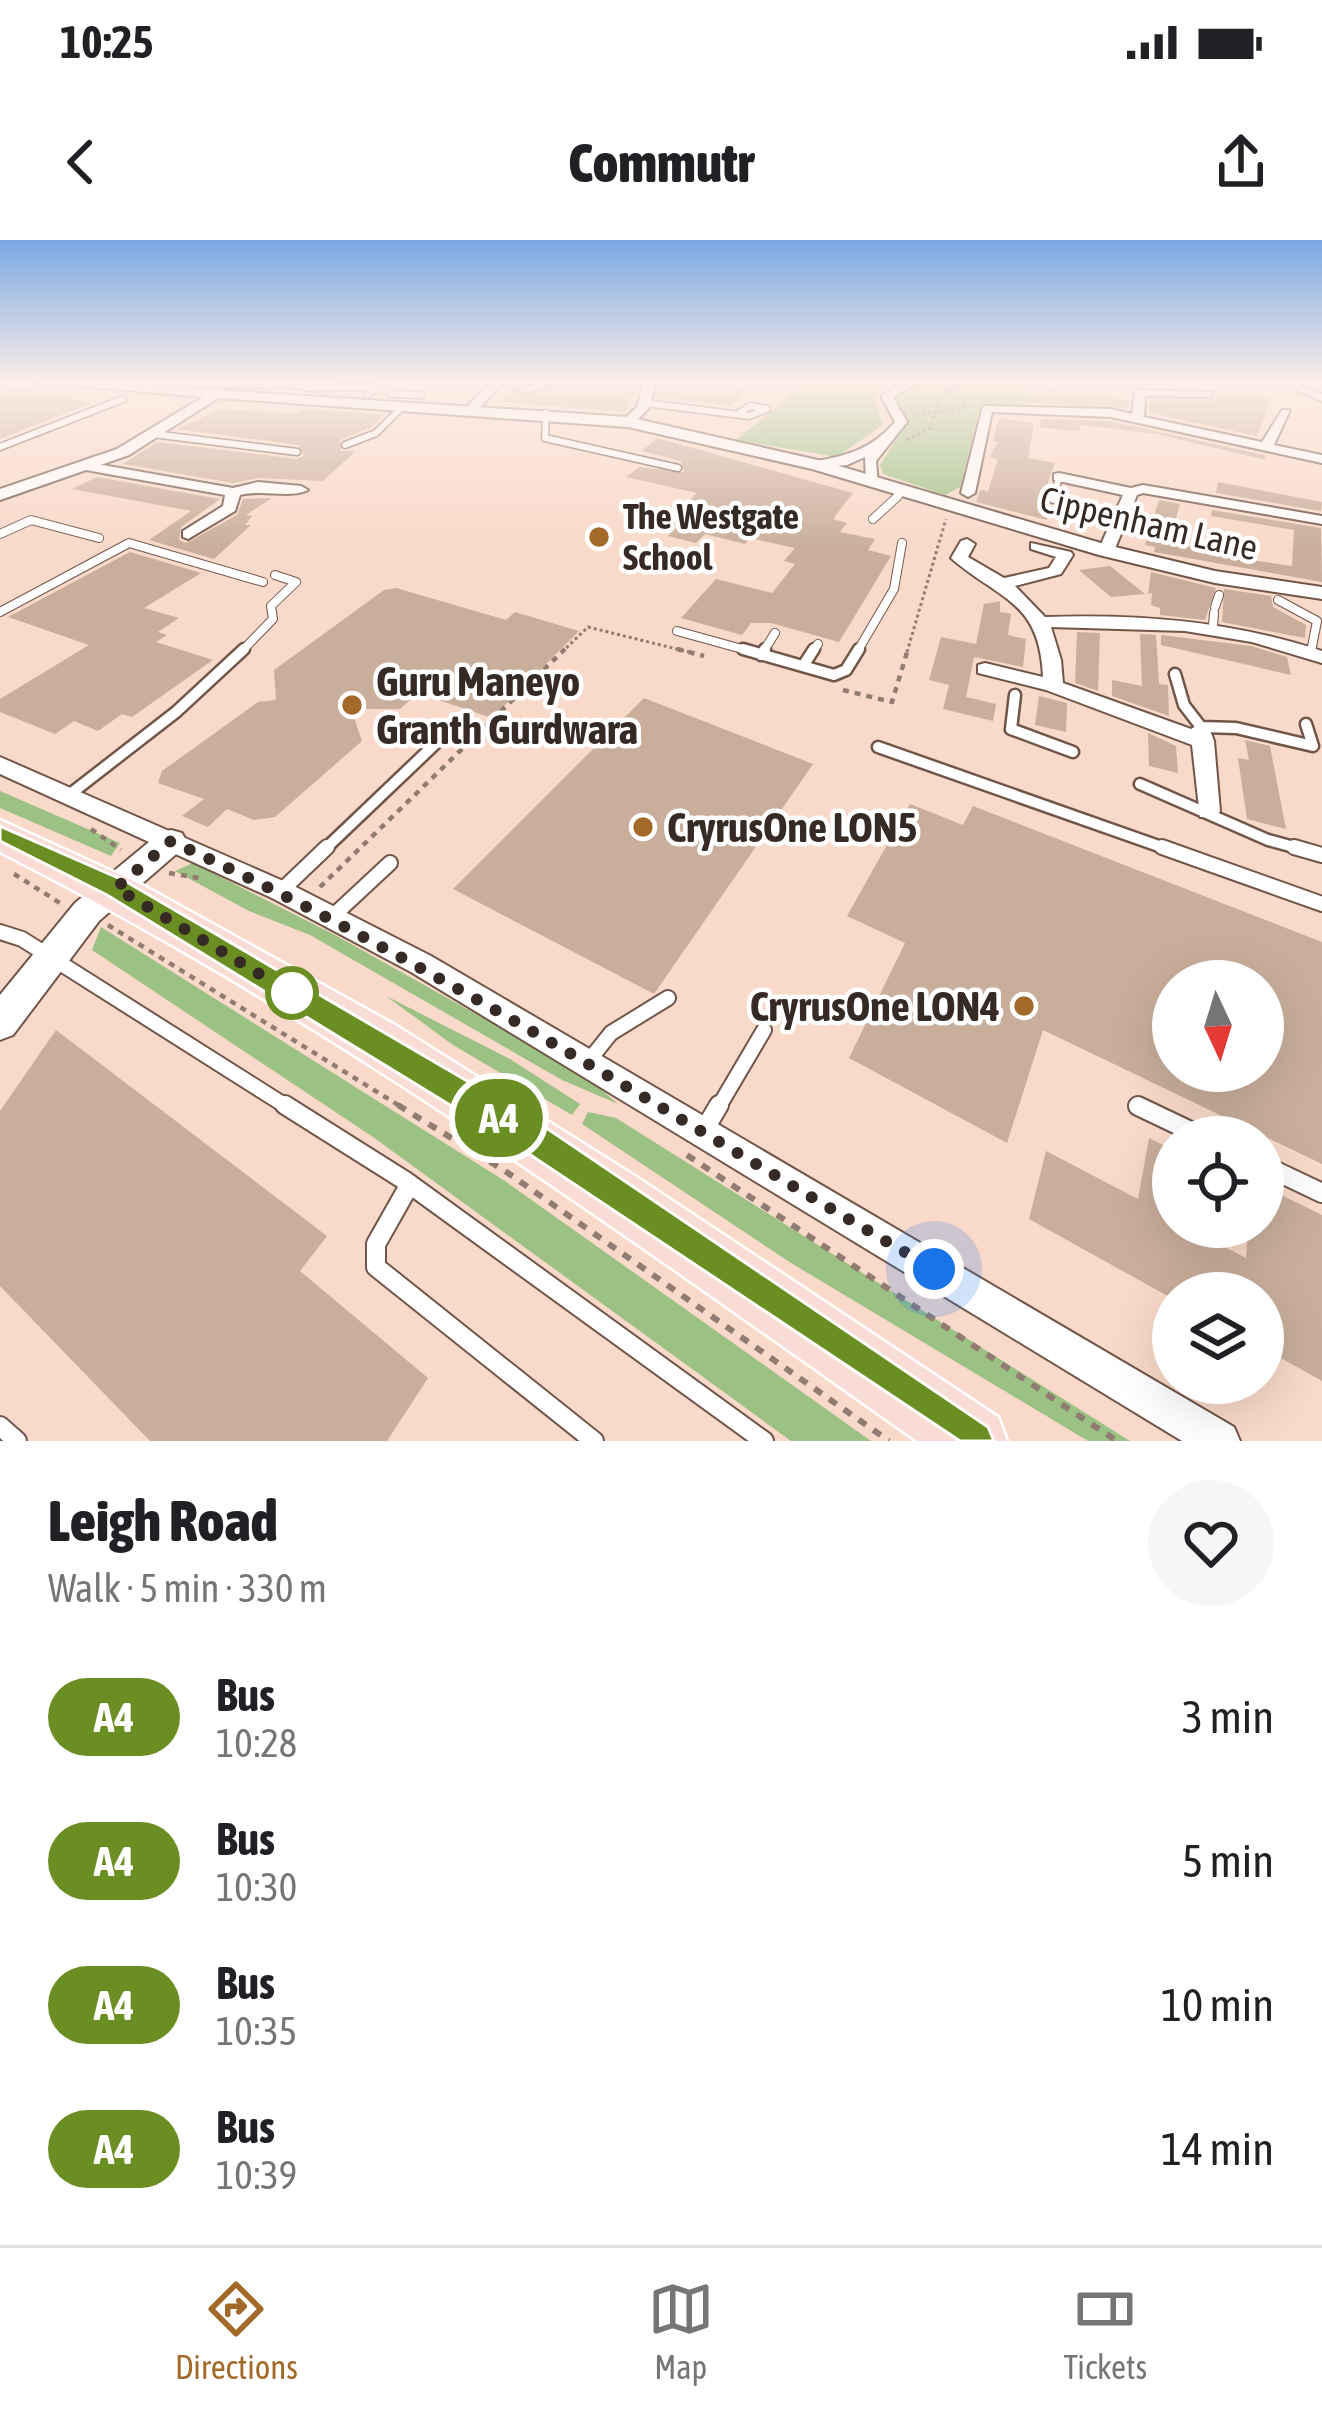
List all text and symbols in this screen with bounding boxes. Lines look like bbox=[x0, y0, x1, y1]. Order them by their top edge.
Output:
text: 10:25 bbox=[60, 16, 154, 68]
icon: back bbox=[48, 129, 114, 195]
icon: share bbox=[1208, 129, 1274, 195]
text: Commutr bbox=[568, 132, 754, 193]
street label: Cippenham Lane bbox=[1036, 478, 1262, 568]
place label: The Westgate School bbox=[623, 495, 799, 578]
marker: The Westgate School bbox=[586, 524, 612, 550]
place label: Guru Maneyo Granth Gurdwara bbox=[376, 657, 638, 753]
marker: Guru Maneyo Granth Gurdwara bbox=[339, 692, 365, 718]
place label: CryrusOne LON5 bbox=[667, 803, 917, 851]
marker: CryrusOne LON5 bbox=[630, 814, 656, 840]
north arrow bbox=[1152, 960, 1284, 1092]
map controls bbox=[1152, 960, 1284, 1404]
unlabelled marker bbox=[267, 968, 317, 1018]
place label: CryrusOne LON4 bbox=[750, 982, 1000, 1030]
marker: CryrusOne LON4 bbox=[1011, 993, 1037, 1019]
line badge: A4 bbox=[445, 1079, 553, 1157]
text: A4 bbox=[479, 1094, 519, 1142]
button: locate bbox=[1152, 1116, 1284, 1248]
your location bbox=[904, 1239, 964, 1299]
button: layers bbox=[1152, 1272, 1284, 1404]
button: heart bbox=[1148, 1480, 1274, 1606]
text: Leigh Road bbox=[48, 1488, 278, 1553]
text: Walk · 5 min · 330 m bbox=[48, 1566, 327, 1610]
text: Bus bbox=[216, 1669, 275, 1721]
text: 3 min bbox=[1182, 1691, 1274, 1743]
text: A4 bbox=[94, 1693, 134, 1741]
text: 10:28 bbox=[216, 1721, 297, 1765]
text: Bus bbox=[216, 1813, 275, 1865]
text: 5 min bbox=[1182, 1835, 1274, 1887]
text: A4 bbox=[94, 1837, 134, 1885]
text: 10:30 bbox=[216, 1865, 297, 1909]
text: Bus bbox=[216, 1957, 275, 2009]
text: 10 min bbox=[1161, 1979, 1274, 2031]
text: A4 bbox=[94, 1981, 134, 2029]
text: 10:35 bbox=[216, 2009, 297, 2053]
text: Bus bbox=[216, 2101, 275, 2153]
text: 14 min bbox=[1161, 2123, 1274, 2175]
text: A4 bbox=[94, 2125, 134, 2173]
text: 10:39 bbox=[216, 2153, 297, 2197]
tab: Directions bbox=[175, 2276, 298, 2386]
tab: Map bbox=[648, 2276, 714, 2386]
tab: Tickets bbox=[1063, 2276, 1147, 2386]

